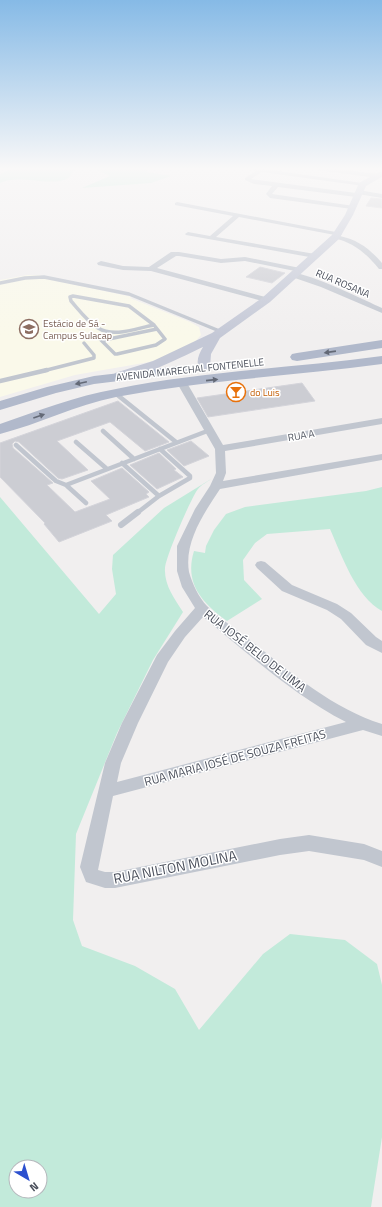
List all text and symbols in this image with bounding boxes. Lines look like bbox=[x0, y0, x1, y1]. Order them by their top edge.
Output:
street label: RUA ROSANA bbox=[313, 265, 372, 302]
place label: Estácio de Sá - Campus Sulacap bbox=[43, 316, 112, 343]
school or university icon: Estácio de Sá - Campus Sulacap bbox=[18, 318, 40, 340]
one-way arrow bbox=[324, 349, 336, 355]
street label: AVENIDA MARECHAL FONTENELLE bbox=[115, 354, 265, 385]
one-way arrow bbox=[206, 376, 218, 383]
one-way arrow bbox=[75, 380, 87, 386]
bar icon: do Luis bbox=[225, 381, 247, 403]
place label: do Luis bbox=[250, 385, 280, 400]
one-way arrow bbox=[34, 412, 46, 418]
street label: RUA A bbox=[287, 426, 316, 445]
street label: RUA JOSÉ BELO DE LIMA bbox=[200, 605, 310, 697]
street label: RUA MARIA JOSÉ DE SOUZA FREITAS bbox=[142, 724, 328, 791]
street label: RUA NILTON MOLINA bbox=[112, 844, 239, 889]
north arrow bbox=[8, 1159, 48, 1199]
text: N bbox=[26, 1178, 42, 1196]

